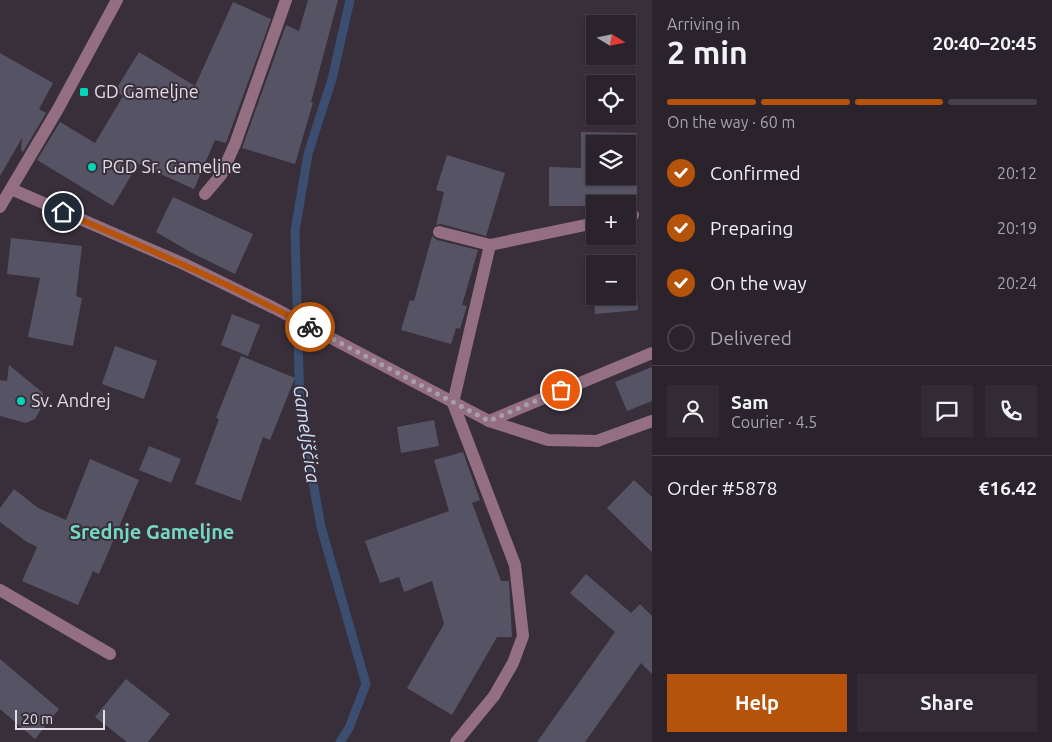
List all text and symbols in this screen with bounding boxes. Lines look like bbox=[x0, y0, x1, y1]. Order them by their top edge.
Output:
north arrow bbox=[586, 15, 636, 65]
map controls bbox=[586, 15, 636, 305]
text: Arriving in bbox=[667, 15, 740, 33]
text: 20:40–20:45 bbox=[932, 32, 1037, 54]
text: 2 min bbox=[667, 34, 748, 70]
button: locate bbox=[586, 75, 636, 125]
place label: GD Gameljne bbox=[94, 81, 199, 101]
marker: GD Gameljne bbox=[78, 86, 90, 98]
text: On the way · 60 m bbox=[667, 113, 795, 131]
button: layers bbox=[586, 135, 636, 185]
place label: PGD Sr. Gameljne bbox=[102, 156, 241, 176]
icon: check bbox=[667, 159, 695, 187]
marker: PGD Sr. Gameljne bbox=[86, 161, 98, 173]
text: Confirmed bbox=[710, 162, 801, 184]
text: 20:12 bbox=[997, 164, 1037, 182]
pin bbox=[42, 191, 84, 233]
button: + bbox=[586, 195, 636, 245]
icon: home bbox=[49, 198, 77, 226]
icon: check bbox=[667, 214, 695, 242]
text: Preparing bbox=[710, 217, 794, 239]
text: 20:19 bbox=[997, 219, 1037, 237]
button: − bbox=[586, 255, 636, 305]
icon: check bbox=[667, 269, 695, 297]
text: On the way bbox=[710, 272, 807, 294]
text: 20:24 bbox=[997, 274, 1037, 292]
courier bbox=[285, 302, 335, 352]
icon: bike bbox=[296, 313, 324, 341]
text: Delivered bbox=[710, 327, 792, 349]
pin bbox=[540, 369, 582, 411]
icon: bag bbox=[547, 376, 575, 404]
water label: Gameljščica bbox=[289, 384, 325, 484]
button: person bbox=[667, 385, 719, 437]
button: chat bbox=[921, 385, 973, 437]
button: phone bbox=[985, 385, 1037, 437]
place label: Sv. Andrej bbox=[31, 390, 111, 410]
text: Sam bbox=[731, 391, 769, 413]
marker: Sv. Andrej bbox=[15, 395, 27, 407]
text: Courier · 4.5 bbox=[731, 413, 817, 431]
text: Order #5878 bbox=[667, 477, 777, 499]
text: €16.42 bbox=[979, 477, 1037, 499]
district label: Srednje Gameljne bbox=[70, 520, 234, 543]
button: Help bbox=[667, 674, 847, 732]
button: Share bbox=[857, 674, 1037, 732]
scale bar bbox=[15, 707, 105, 730]
text: 20 m bbox=[22, 711, 53, 727]

